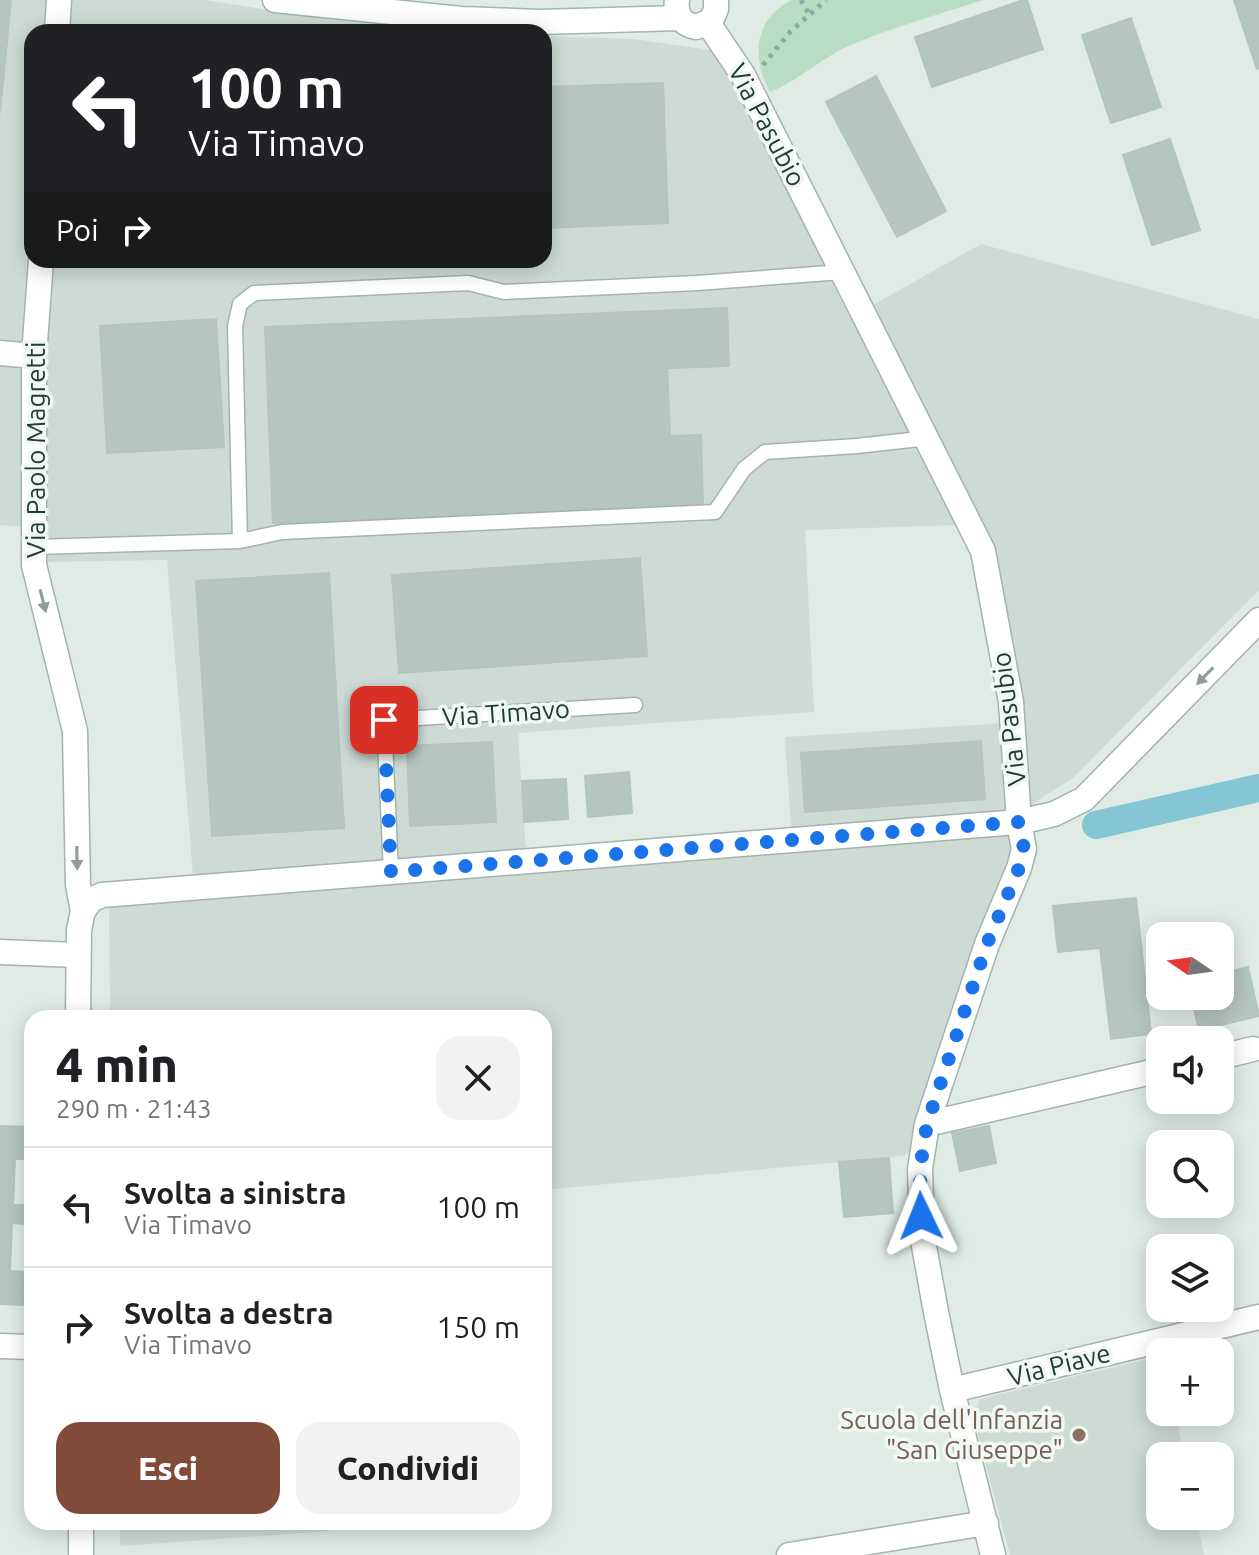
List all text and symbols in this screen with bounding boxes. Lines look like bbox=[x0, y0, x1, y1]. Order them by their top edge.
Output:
icon: left bbox=[56, 56, 160, 160]
text: 100 m bbox=[188, 56, 344, 119]
street label: Via Pasubio bbox=[723, 59, 812, 191]
text: Via Timavo bbox=[188, 122, 365, 163]
icon: right bbox=[114, 208, 158, 252]
text: Poi bbox=[56, 213, 98, 247]
street label: Via Paolo Magretti bbox=[21, 342, 50, 558]
one-way arrow bbox=[37, 589, 50, 614]
street label: Via Pasubio bbox=[986, 651, 1031, 788]
one-way arrow bbox=[1196, 666, 1214, 685]
pin bbox=[350, 686, 418, 754]
street label: Via Timavo bbox=[441, 694, 571, 731]
icon: arrive bbox=[362, 698, 406, 742]
one-way arrow bbox=[71, 846, 84, 871]
north arrow bbox=[1146, 922, 1234, 1010]
map controls bbox=[1146, 922, 1234, 1530]
button: sound bbox=[1146, 1026, 1234, 1114]
button: close bbox=[436, 1036, 520, 1120]
text: 4 min bbox=[56, 1037, 178, 1091]
text: 290 m · 21:43 bbox=[56, 1094, 212, 1123]
button: search bbox=[1146, 1130, 1234, 1218]
position arrow bbox=[879, 1174, 963, 1258]
text: Svolta a sinistra bbox=[124, 1176, 347, 1210]
icon: left bbox=[56, 1185, 100, 1229]
text: 100 m bbox=[436, 1190, 520, 1224]
text: Via Timavo bbox=[124, 1210, 252, 1239]
button: layers bbox=[1146, 1234, 1234, 1322]
text: Svolta a destra bbox=[124, 1296, 333, 1330]
icon: right bbox=[56, 1305, 100, 1349]
text: 150 m bbox=[436, 1310, 520, 1344]
text: Via Timavo bbox=[124, 1330, 252, 1359]
street label: Via Piave bbox=[1004, 1338, 1113, 1391]
button: + bbox=[1146, 1338, 1234, 1426]
place label: Scuola dell'Infanzia "San Giuseppe" bbox=[840, 1405, 1063, 1464]
button: Esci bbox=[56, 1422, 280, 1514]
button: Condividi bbox=[296, 1422, 520, 1514]
marker: Scuola dell'Infanzia "San Giuseppe" bbox=[1070, 1426, 1088, 1444]
button: − bbox=[1146, 1442, 1234, 1530]

